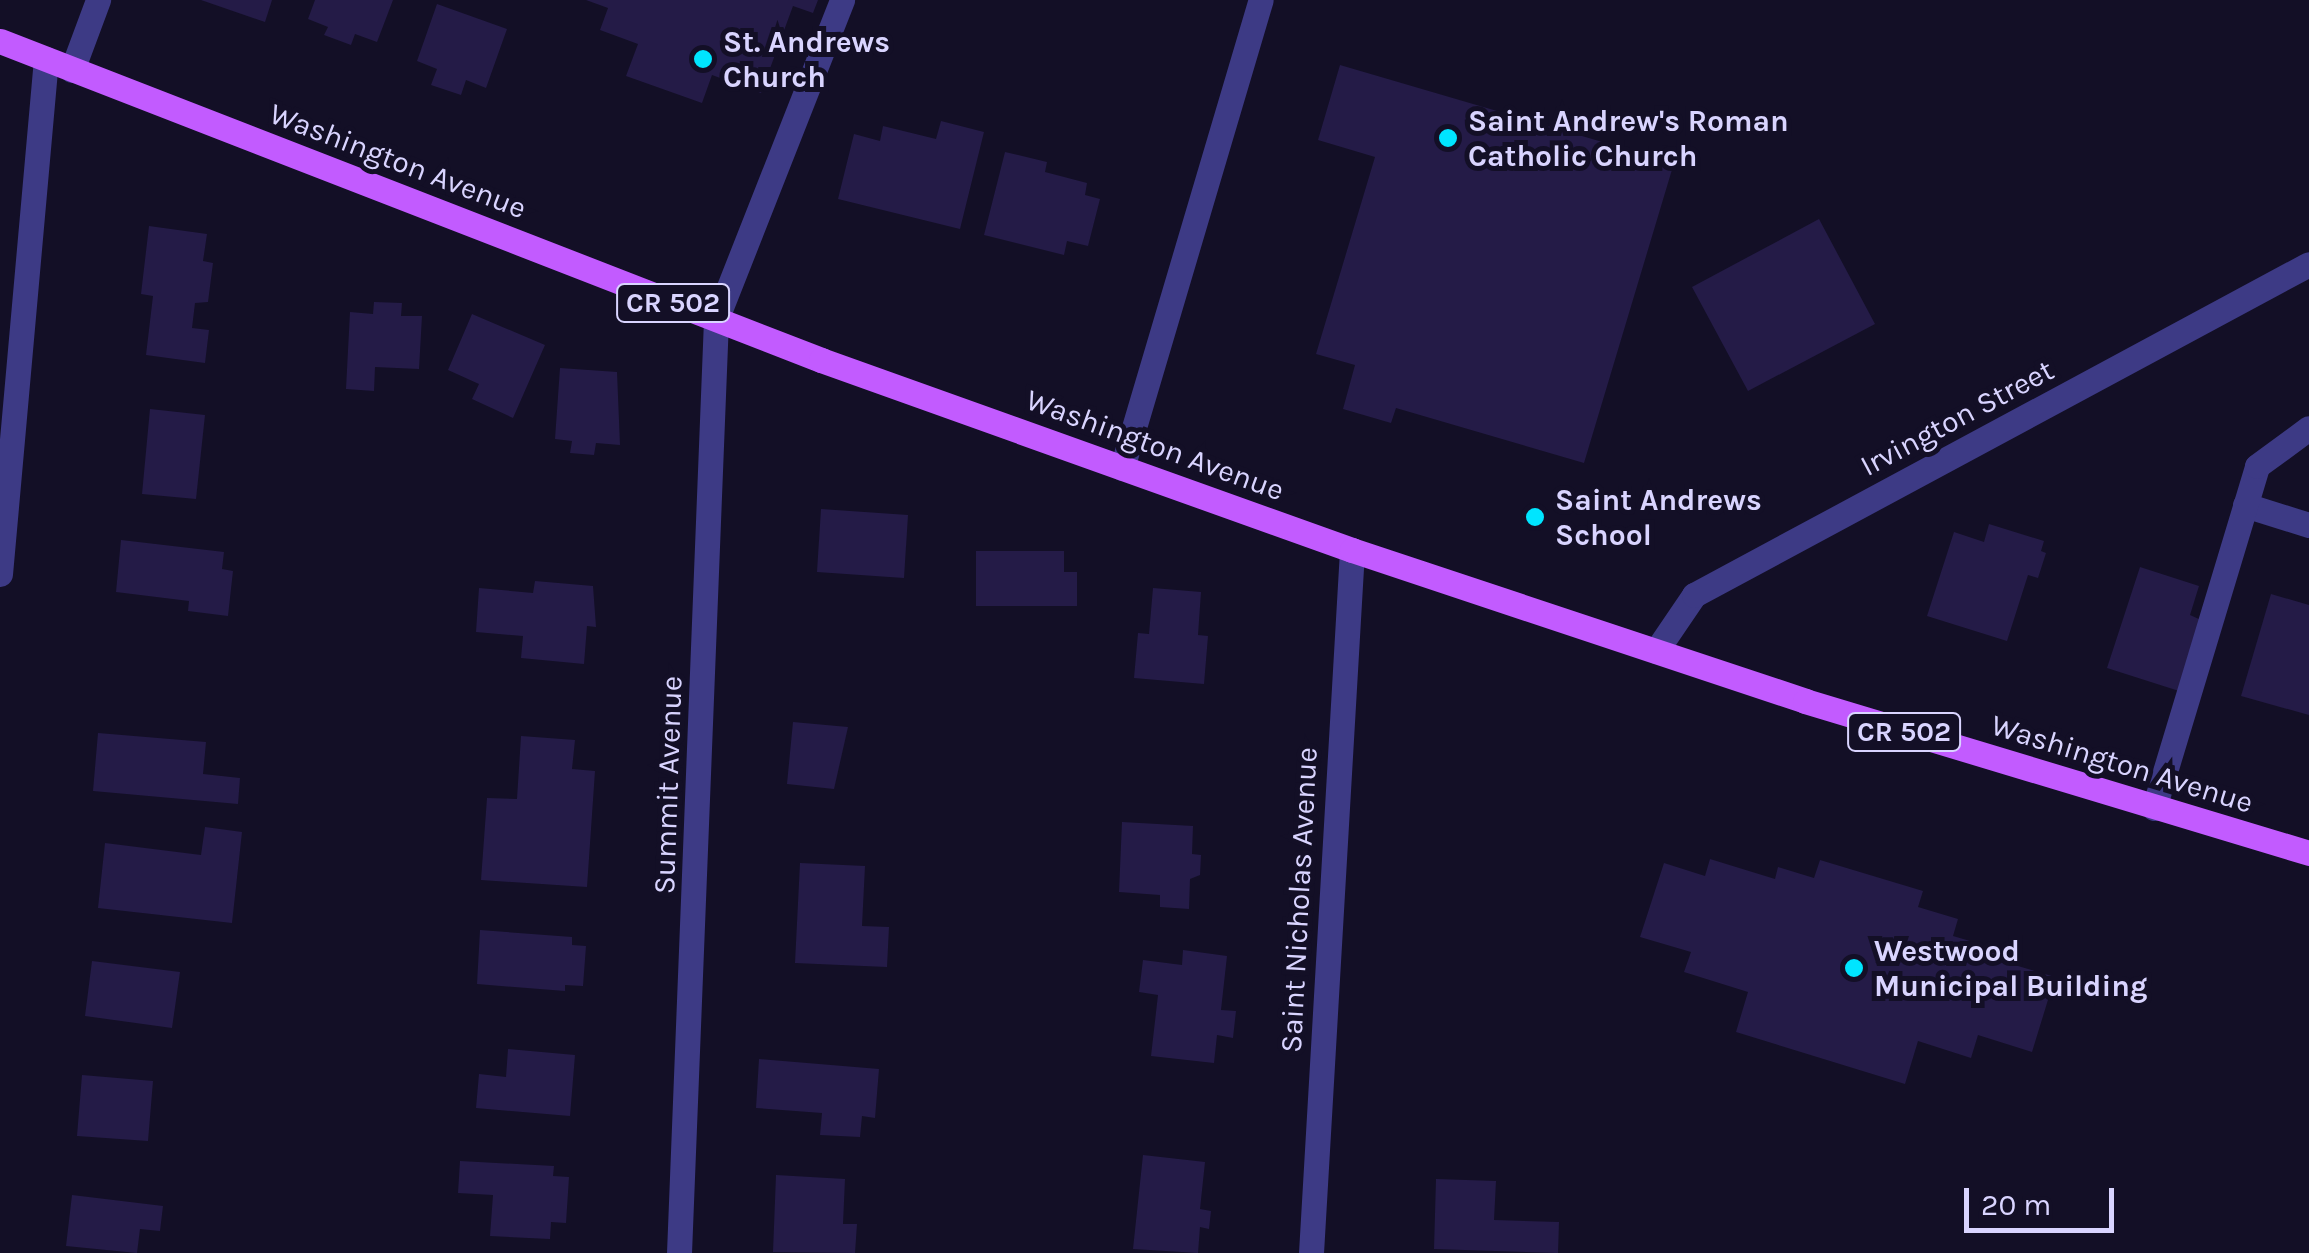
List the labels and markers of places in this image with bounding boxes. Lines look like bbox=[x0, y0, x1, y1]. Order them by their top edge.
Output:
place label: St. Andrews Church bbox=[723, 24, 890, 94]
marker: St. Andrews Church bbox=[692, 48, 714, 70]
place label: Saint Andrew's Roman Catholic Church bbox=[1468, 103, 1789, 174]
marker: Saint Andrew's Roman Catholic Church bbox=[1437, 127, 1459, 149]
place label: Saint Andrews School bbox=[1555, 482, 1762, 552]
marker: Saint Andrews School bbox=[1524, 506, 1546, 528]
place label: Westwood Municipal Building bbox=[1874, 933, 2148, 1004]
marker: Westwood Municipal Building bbox=[1843, 957, 1865, 979]

